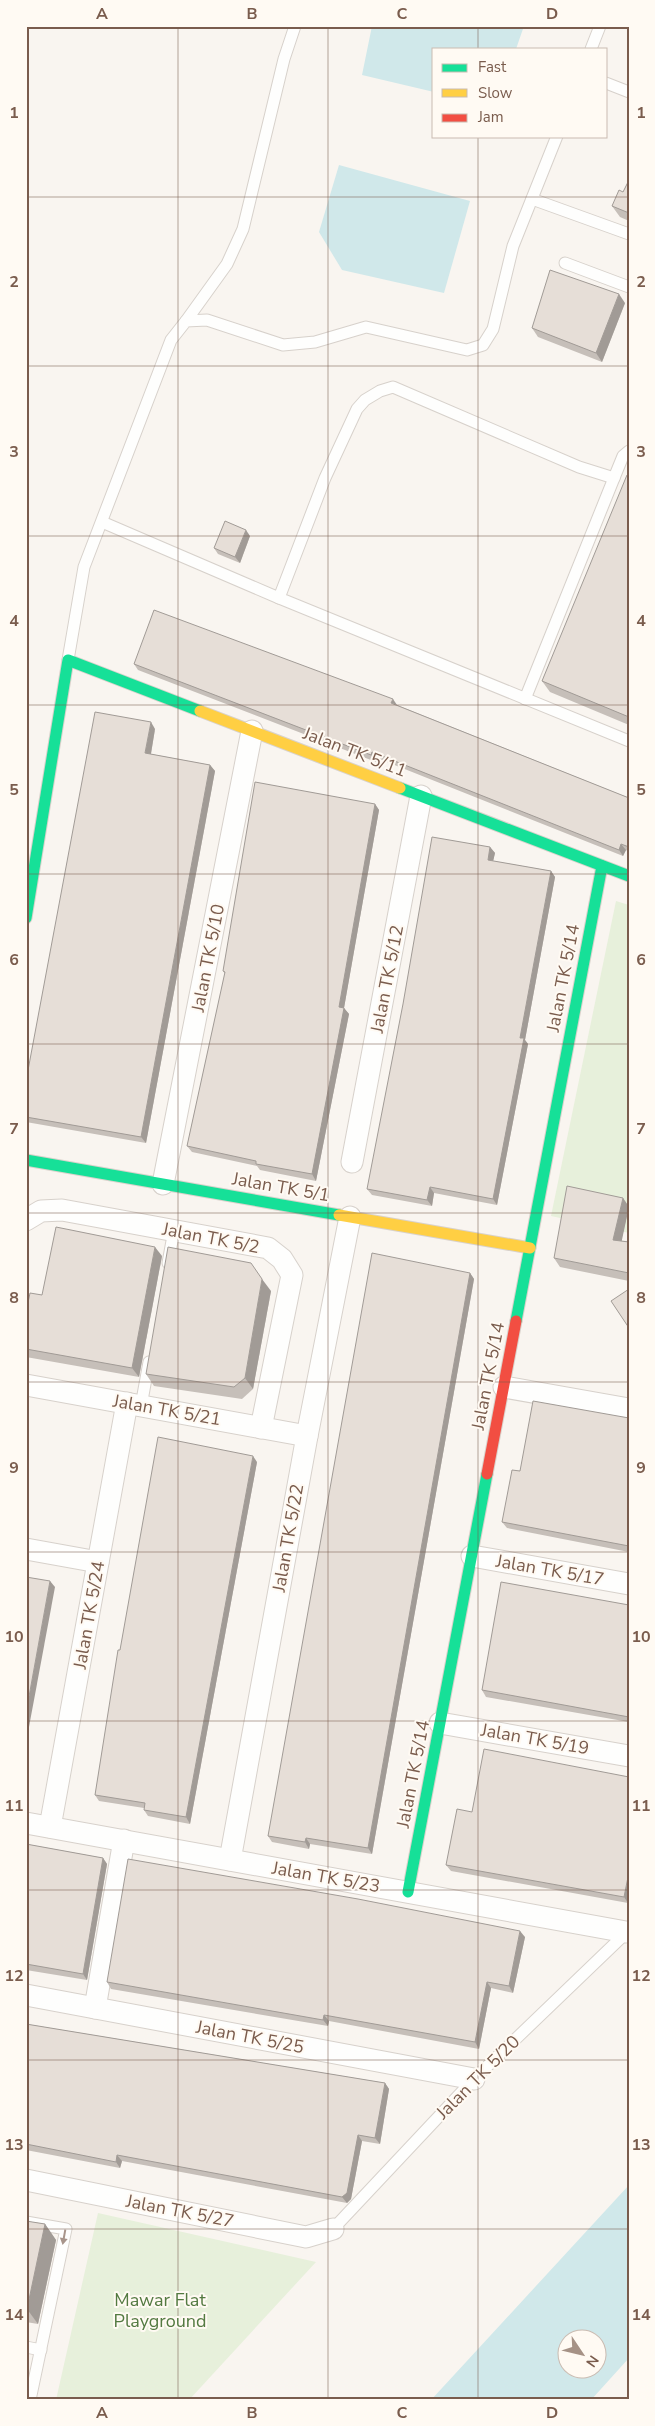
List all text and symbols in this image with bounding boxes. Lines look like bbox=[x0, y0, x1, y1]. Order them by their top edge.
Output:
text: A bbox=[96, 3, 108, 25]
text: B bbox=[246, 3, 258, 25]
text: C bbox=[397, 3, 408, 25]
text: D bbox=[546, 3, 558, 25]
legend bbox=[432, 48, 608, 138]
text: Fast bbox=[478, 57, 507, 77]
text: Slow bbox=[478, 83, 513, 103]
text: 1 bbox=[9, 102, 19, 124]
text: 1 bbox=[636, 102, 646, 124]
text: Jam bbox=[477, 107, 504, 127]
text: 2 bbox=[9, 271, 19, 293]
text: 2 bbox=[636, 271, 646, 293]
text: 3 bbox=[9, 441, 19, 463]
text: 3 bbox=[636, 441, 646, 463]
text: 4 bbox=[9, 610, 19, 632]
text: 4 bbox=[636, 610, 646, 632]
street label: Jalan TK 5/11 bbox=[299, 721, 410, 783]
text: 5 bbox=[9, 779, 19, 801]
text: 5 bbox=[636, 779, 646, 801]
street label: Jalan TK 5/10 bbox=[186, 902, 230, 1015]
street label: Jalan TK 5/14 bbox=[541, 922, 585, 1035]
street label: Jalan TK 5/12 bbox=[365, 923, 409, 1036]
text: 6 bbox=[9, 949, 19, 971]
text: 6 bbox=[636, 949, 646, 971]
text: 7 bbox=[9, 1118, 19, 1140]
text: 7 bbox=[636, 1118, 646, 1140]
street label: Jalan TK 5/1 bbox=[229, 1166, 332, 1207]
street label: Jalan TK 5/2 bbox=[159, 1217, 262, 1259]
text: 8 bbox=[9, 1287, 19, 1309]
text: 8 bbox=[636, 1287, 646, 1309]
street label: Jalan TK 5/14 bbox=[466, 1320, 510, 1433]
street label: Jalan TK 5/21 bbox=[110, 1389, 223, 1431]
text: 9 bbox=[9, 1457, 19, 1479]
text: 9 bbox=[636, 1457, 646, 1479]
street label: Jalan TK 5/22 bbox=[267, 1482, 309, 1595]
street label: Jalan TK 5/17 bbox=[493, 1549, 606, 1591]
street label: Jalan TK 5/24 bbox=[68, 1559, 110, 1672]
text: 10 bbox=[4, 1626, 24, 1648]
text: 10 bbox=[631, 1626, 651, 1648]
street label: Jalan TK 5/14 bbox=[391, 1718, 435, 1831]
street label: Jalan TK 5/19 bbox=[478, 1718, 591, 1760]
text: 11 bbox=[4, 1795, 24, 1817]
text: 11 bbox=[631, 1795, 651, 1817]
street label: Jalan TK 5/23 bbox=[269, 1856, 382, 1898]
text: 12 bbox=[4, 1965, 24, 1987]
text: 12 bbox=[631, 1965, 651, 1987]
street label: Jalan TK 5/25 bbox=[193, 2015, 306, 2059]
street label: Jalan TK 5/20 bbox=[430, 2030, 525, 2125]
text: 13 bbox=[4, 2134, 24, 2156]
text: 13 bbox=[631, 2134, 651, 2156]
street label: Jalan TK 5/27 bbox=[123, 2189, 236, 2233]
one-way arrow bbox=[60, 2229, 68, 2245]
park label: Mawar Flat Playground bbox=[114, 2288, 207, 2333]
text: 14 bbox=[4, 2304, 24, 2326]
text: 14 bbox=[631, 2304, 651, 2326]
north arrow bbox=[558, 2328, 608, 2378]
text: N bbox=[581, 2351, 603, 2371]
text: A bbox=[96, 2402, 108, 2424]
text: B bbox=[246, 2402, 258, 2424]
text: C bbox=[397, 2402, 408, 2424]
text: D bbox=[546, 2402, 558, 2424]

